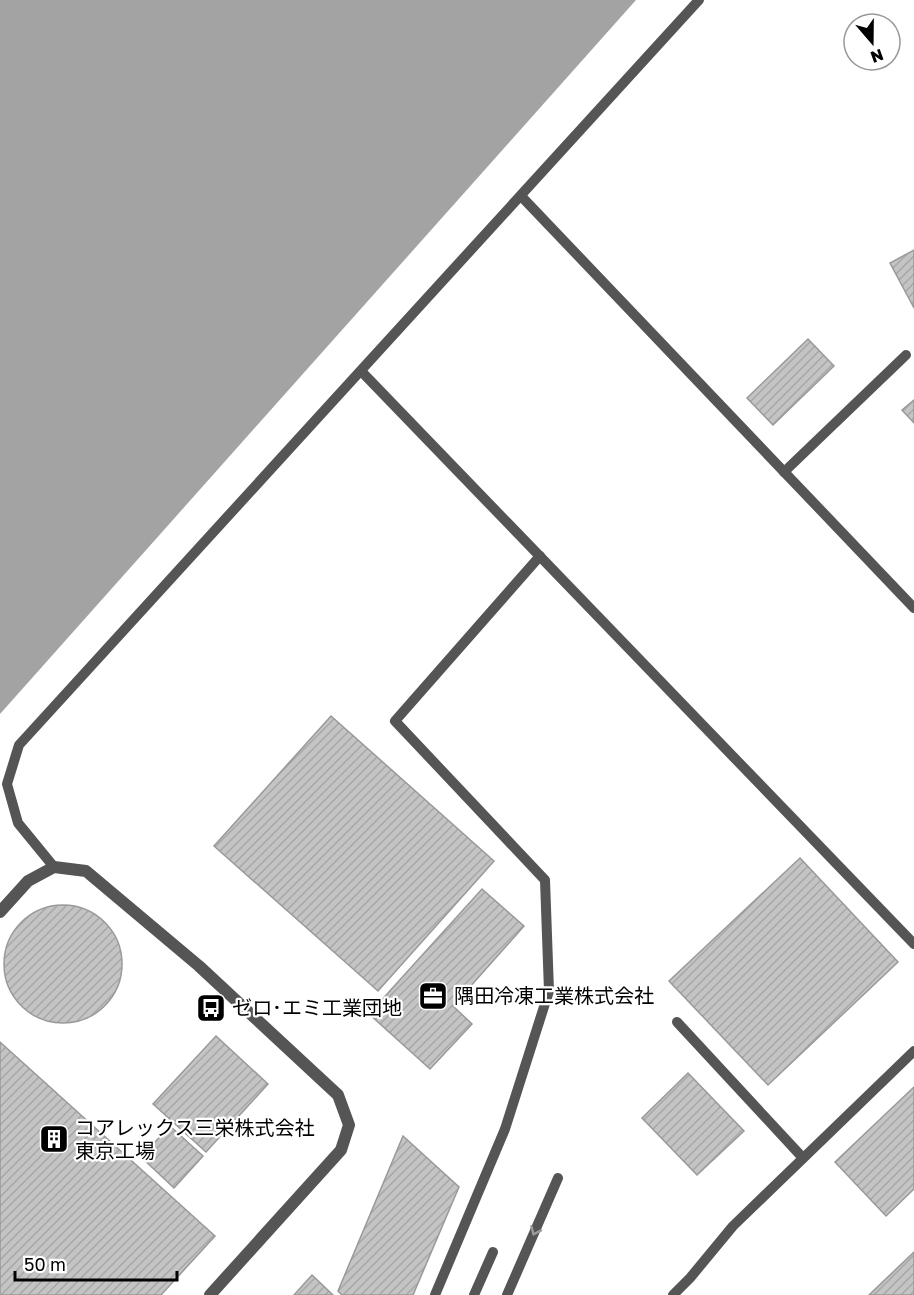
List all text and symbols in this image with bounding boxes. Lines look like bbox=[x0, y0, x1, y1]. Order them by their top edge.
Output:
north arrow bbox=[842, 12, 902, 72]
text: N bbox=[868, 45, 886, 68]
office icon: 隅田冷凍工業株式会社 bbox=[417, 980, 449, 1012]
place label: 隅田冷凍工業株式会社 bbox=[454, 983, 654, 1007]
bus stop icon: ゼロ･エミ工業団地 bbox=[195, 992, 227, 1024]
place label: ゼロ･エミ工業団地 bbox=[232, 995, 402, 1019]
place label: コアレックス三栄株式会社 東京工場 bbox=[75, 1115, 314, 1162]
building icon: コアレックス三栄株式会社 東京工場 bbox=[38, 1123, 70, 1155]
one-way arrow bbox=[530, 1225, 542, 1236]
scale bar bbox=[15, 1244, 177, 1282]
text: 50 m bbox=[24, 1253, 66, 1275]

